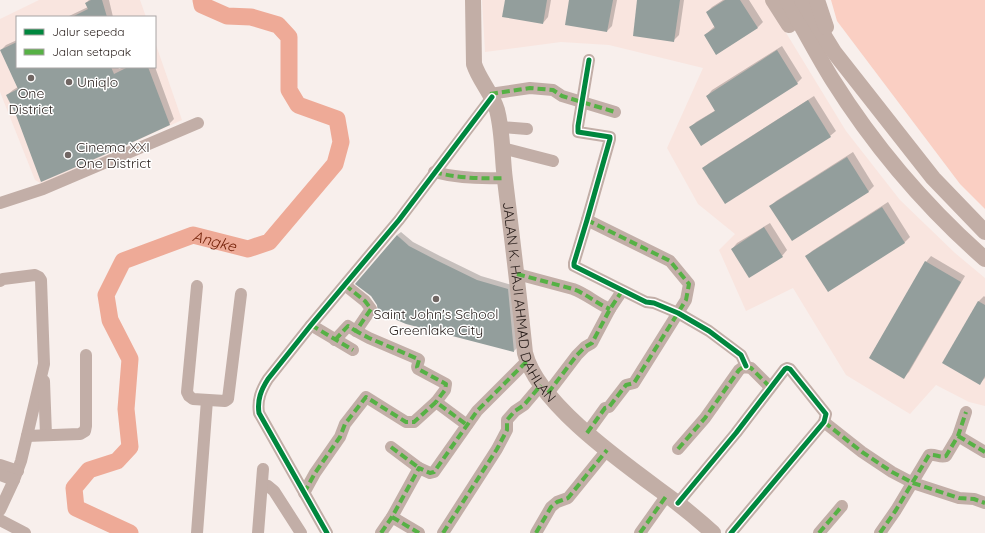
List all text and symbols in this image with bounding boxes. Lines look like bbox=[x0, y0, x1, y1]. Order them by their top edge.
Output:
legend bbox=[16, 16, 156, 68]
text: Jalur sepeda bbox=[52, 24, 125, 39]
text: Jalan setapak bbox=[52, 44, 131, 59]
marker: One District bbox=[26, 73, 36, 83]
place label: Uniqlo bbox=[77, 73, 118, 91]
marker: Uniqlo bbox=[64, 77, 74, 87]
place label: One District bbox=[9, 84, 54, 118]
place label: Cinema XXI One District bbox=[76, 138, 152, 172]
marker: Cinema XXI One District bbox=[63, 150, 73, 160]
street label: JALAN K. HAJI AHMAD DAHLAN bbox=[499, 201, 560, 406]
water label: Angke bbox=[191, 226, 239, 255]
marker: Saint John's School Greenlake City bbox=[431, 294, 441, 304]
place label: Saint John's School Greenlake City bbox=[374, 305, 498, 339]

